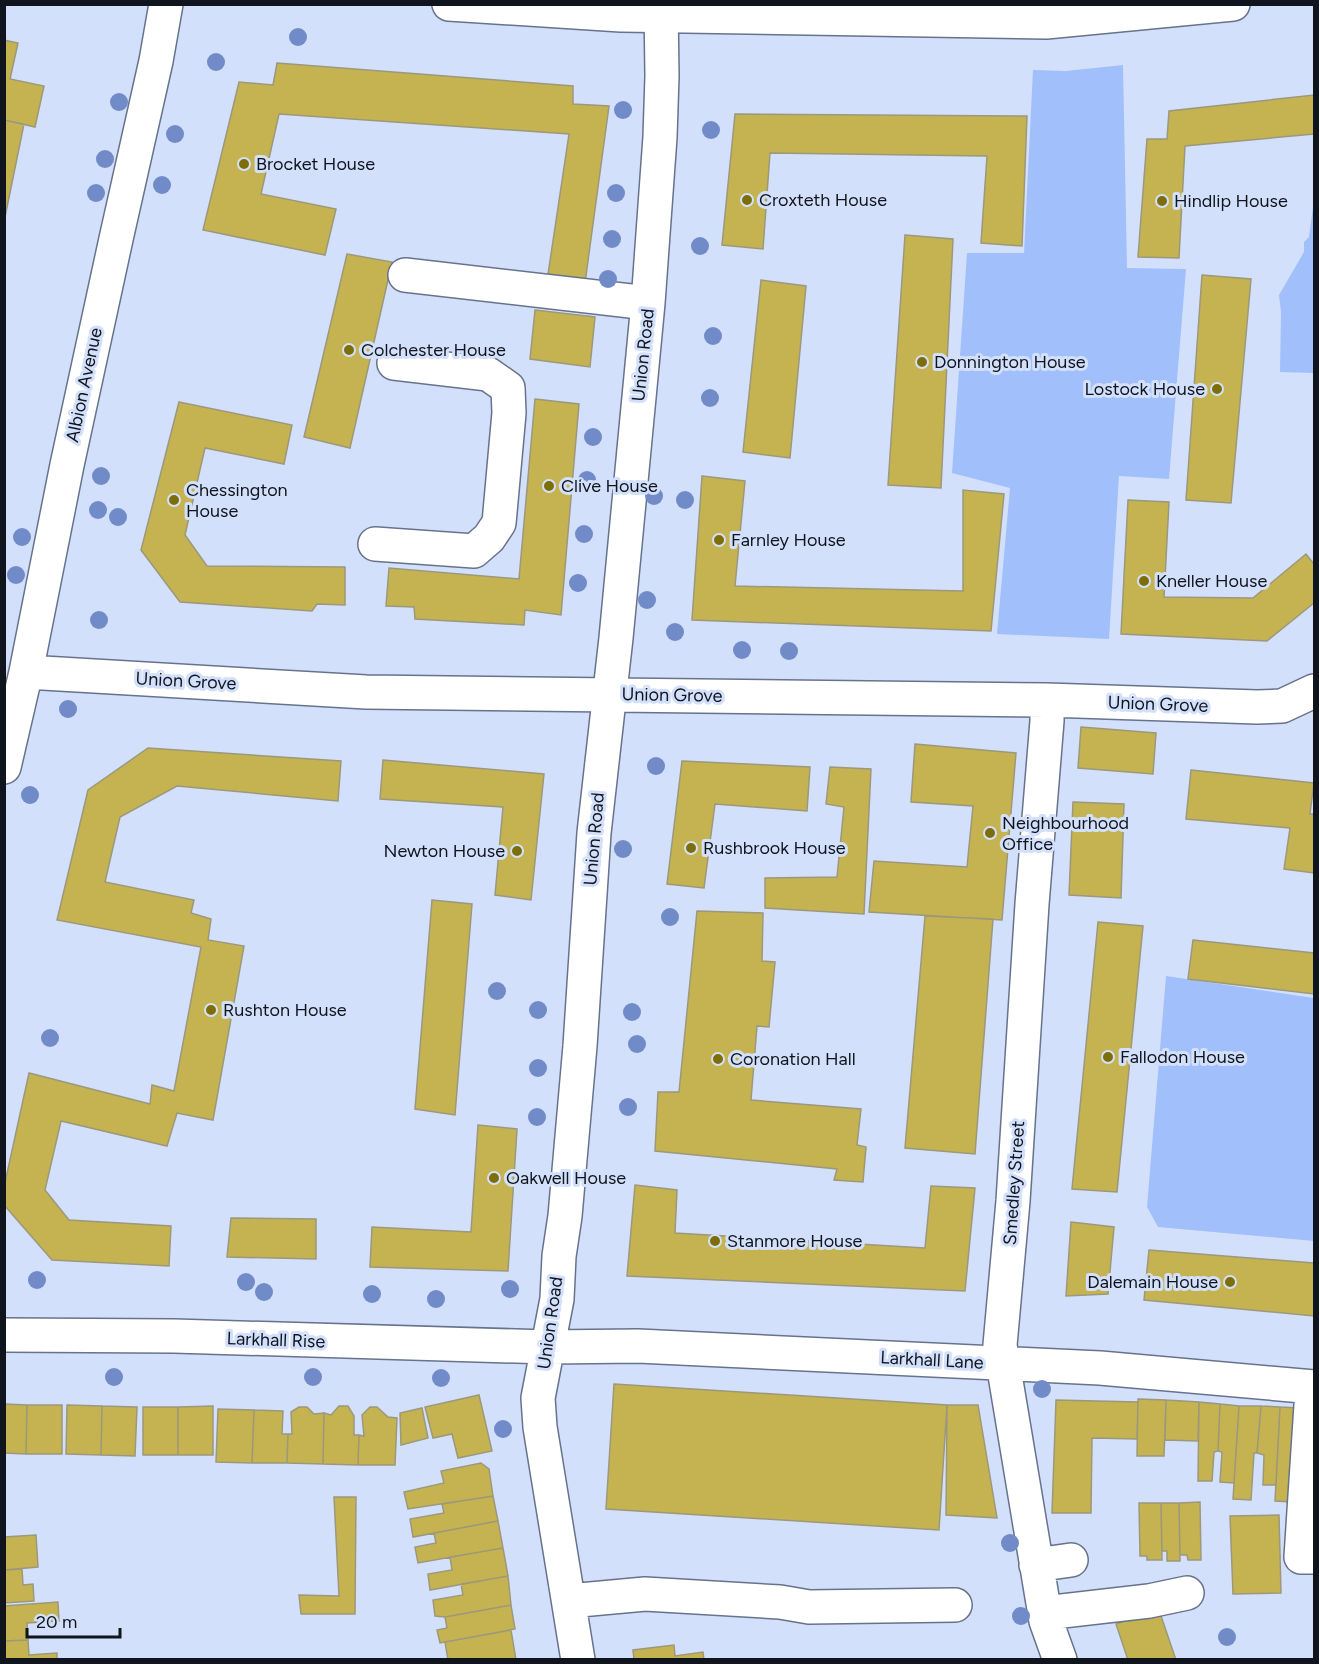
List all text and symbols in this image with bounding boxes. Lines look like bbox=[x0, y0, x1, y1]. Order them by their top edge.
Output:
place label: Brocket House bbox=[256, 153, 375, 175]
marker: Brocket House bbox=[237, 157, 251, 171]
place label: Croxteth House bbox=[759, 189, 887, 211]
place label: Hindlip House bbox=[1174, 190, 1288, 212]
marker: Croxteth House bbox=[740, 193, 754, 207]
marker: Hindlip House bbox=[1155, 194, 1169, 208]
street label: Union Road bbox=[627, 307, 659, 403]
street label: Albion Avenue bbox=[61, 325, 107, 444]
place label: Colchester House bbox=[361, 339, 506, 361]
marker: Colchester House bbox=[342, 343, 356, 357]
place label: Donnington House bbox=[934, 351, 1086, 373]
marker: Donnington House bbox=[915, 355, 929, 369]
place label: Lostock House bbox=[1084, 378, 1205, 400]
marker: Lostock House bbox=[1210, 382, 1224, 396]
place label: Clive House bbox=[561, 475, 658, 497]
place label: Chessington House bbox=[186, 479, 288, 522]
marker: Clive House bbox=[542, 479, 556, 493]
marker: Chessington House bbox=[167, 493, 181, 507]
place label: Farnley House bbox=[731, 529, 846, 551]
marker: Farnley House bbox=[712, 533, 726, 547]
place label: Kneller House bbox=[1156, 570, 1267, 592]
marker: Kneller House bbox=[1137, 574, 1151, 588]
street label: Union Grove bbox=[135, 667, 237, 695]
street label: Union Grove bbox=[621, 683, 723, 707]
street label: Union Grove bbox=[1107, 691, 1209, 717]
street label: Union Road bbox=[579, 792, 609, 886]
place label: Neighbourhood Office bbox=[1002, 812, 1129, 855]
marker: Neighbourhood Office bbox=[983, 826, 997, 840]
place label: Rushbrook House bbox=[703, 837, 846, 859]
place label: Newton House bbox=[383, 840, 505, 862]
marker: Rushbrook House bbox=[684, 841, 698, 855]
marker: Newton House bbox=[510, 844, 524, 858]
place label: Rushton House bbox=[223, 999, 347, 1021]
marker: Rushton House bbox=[204, 1003, 218, 1017]
place label: Fallodon House bbox=[1120, 1046, 1245, 1068]
place label: Coronation Hall bbox=[730, 1048, 856, 1070]
marker: Fallodon House bbox=[1101, 1050, 1115, 1064]
marker: Coronation Hall bbox=[711, 1052, 725, 1066]
street label: Smedley Street bbox=[999, 1120, 1029, 1246]
place label: Oakwell House bbox=[506, 1167, 626, 1189]
marker: Oakwell House bbox=[487, 1171, 501, 1185]
place label: Stanmore House bbox=[727, 1230, 863, 1252]
marker: Stanmore House bbox=[708, 1234, 722, 1248]
place label: Dalemain House bbox=[1087, 1271, 1218, 1293]
street label: Union Road bbox=[533, 1275, 567, 1371]
marker: Dalemain House bbox=[1223, 1275, 1237, 1289]
street label: Larkhall Rise bbox=[226, 1327, 326, 1353]
street label: Larkhall Lane bbox=[880, 1346, 984, 1374]
scale bar bbox=[27, 1601, 120, 1639]
text: 20 m bbox=[36, 1611, 77, 1633]

